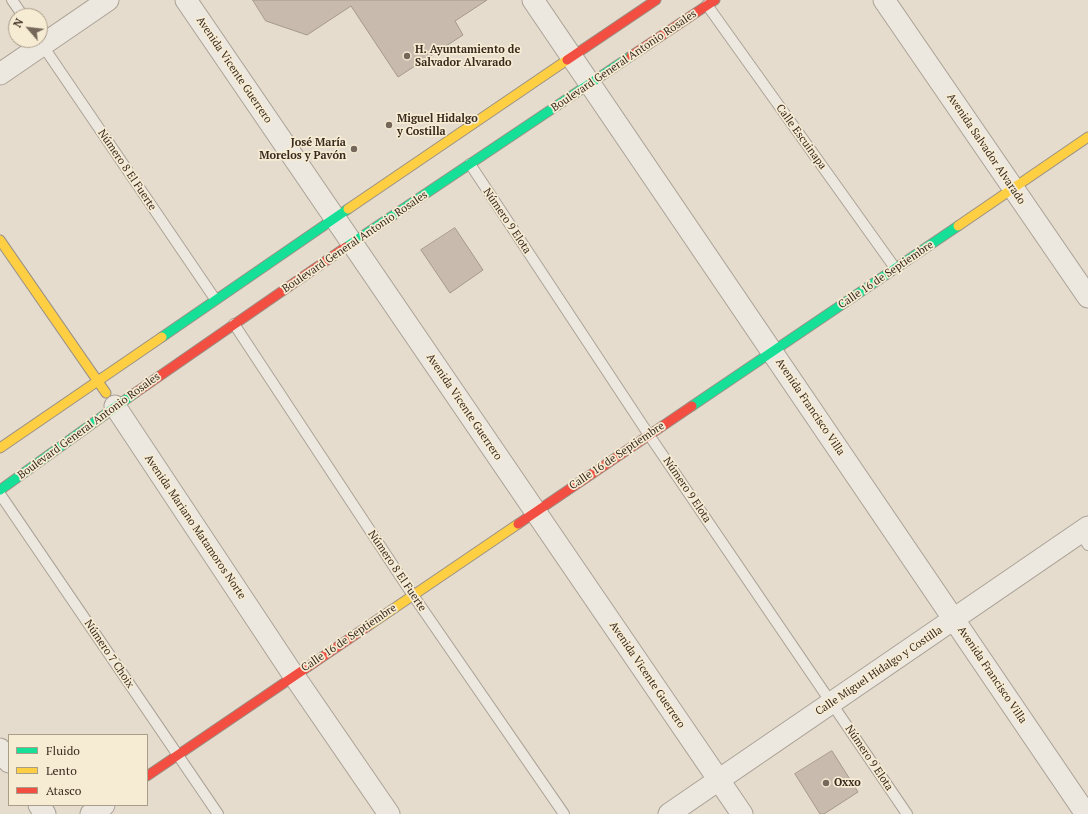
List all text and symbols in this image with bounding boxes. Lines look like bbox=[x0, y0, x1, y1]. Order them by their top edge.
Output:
street label: Boulevard General Antonio Rosales bbox=[549, 7, 699, 115]
north arrow bbox=[8, 8, 48, 48]
street label: Avenida Vicente Guerrero bbox=[193, 14, 275, 126]
text: N bbox=[10, 16, 26, 30]
place label: H. Ayuntamiento de Salvador Alvarado bbox=[415, 43, 520, 69]
marker: H. Ayuntamiento de Salvador Alvarado bbox=[402, 51, 412, 61]
street label: Avenida Salvador Alvarado bbox=[944, 91, 1028, 207]
street label: Calle Escuinapa bbox=[773, 102, 829, 172]
place label: Miguel Hidalgo y Costilla bbox=[397, 112, 478, 138]
marker: Miguel Hidalgo y Costilla bbox=[384, 120, 394, 130]
street label: Número 8 El Fuerte bbox=[95, 127, 159, 213]
place label: José María Morelos y Pavón bbox=[259, 136, 346, 162]
marker: José María Morelos y Pavón bbox=[349, 144, 359, 154]
street label: Número 9 Elota bbox=[480, 186, 534, 256]
street label: Boulevard General Antonio Rosales bbox=[280, 188, 430, 296]
street label: Calle 16 de Septiembre bbox=[836, 238, 936, 312]
street label: Avenida Vicente Guerrero bbox=[423, 351, 505, 463]
street label: Avenida Francisco Villa bbox=[773, 356, 847, 458]
street label: Boulevard General Antonio Rosales bbox=[15, 370, 163, 482]
street label: Calle 16 de Septiembre bbox=[567, 419, 667, 493]
street label: Avenida Mariano Matamoros Norte bbox=[142, 452, 248, 602]
street label: Número 9 Elota bbox=[660, 455, 714, 525]
street label: Número 8 El Fuerte bbox=[365, 528, 429, 614]
street label: Calle 16 de Septiembre bbox=[299, 601, 399, 675]
street label: Número 7 Choix bbox=[81, 617, 137, 691]
street label: Avenida Vicente Guerrero bbox=[606, 619, 688, 731]
street label: Calle Miguel Hidalgo y Costilla bbox=[813, 624, 945, 718]
street label: Avenida Francisco Villa bbox=[955, 624, 1029, 726]
street label: Número 9 Elota bbox=[842, 723, 896, 793]
legend bbox=[8, 734, 148, 806]
text: Fluido bbox=[46, 743, 80, 758]
text: Lento bbox=[46, 763, 77, 778]
place label: Oxxo bbox=[834, 776, 861, 790]
marker: Oxxo bbox=[821, 778, 831, 788]
text: Atasco bbox=[46, 783, 81, 798]

